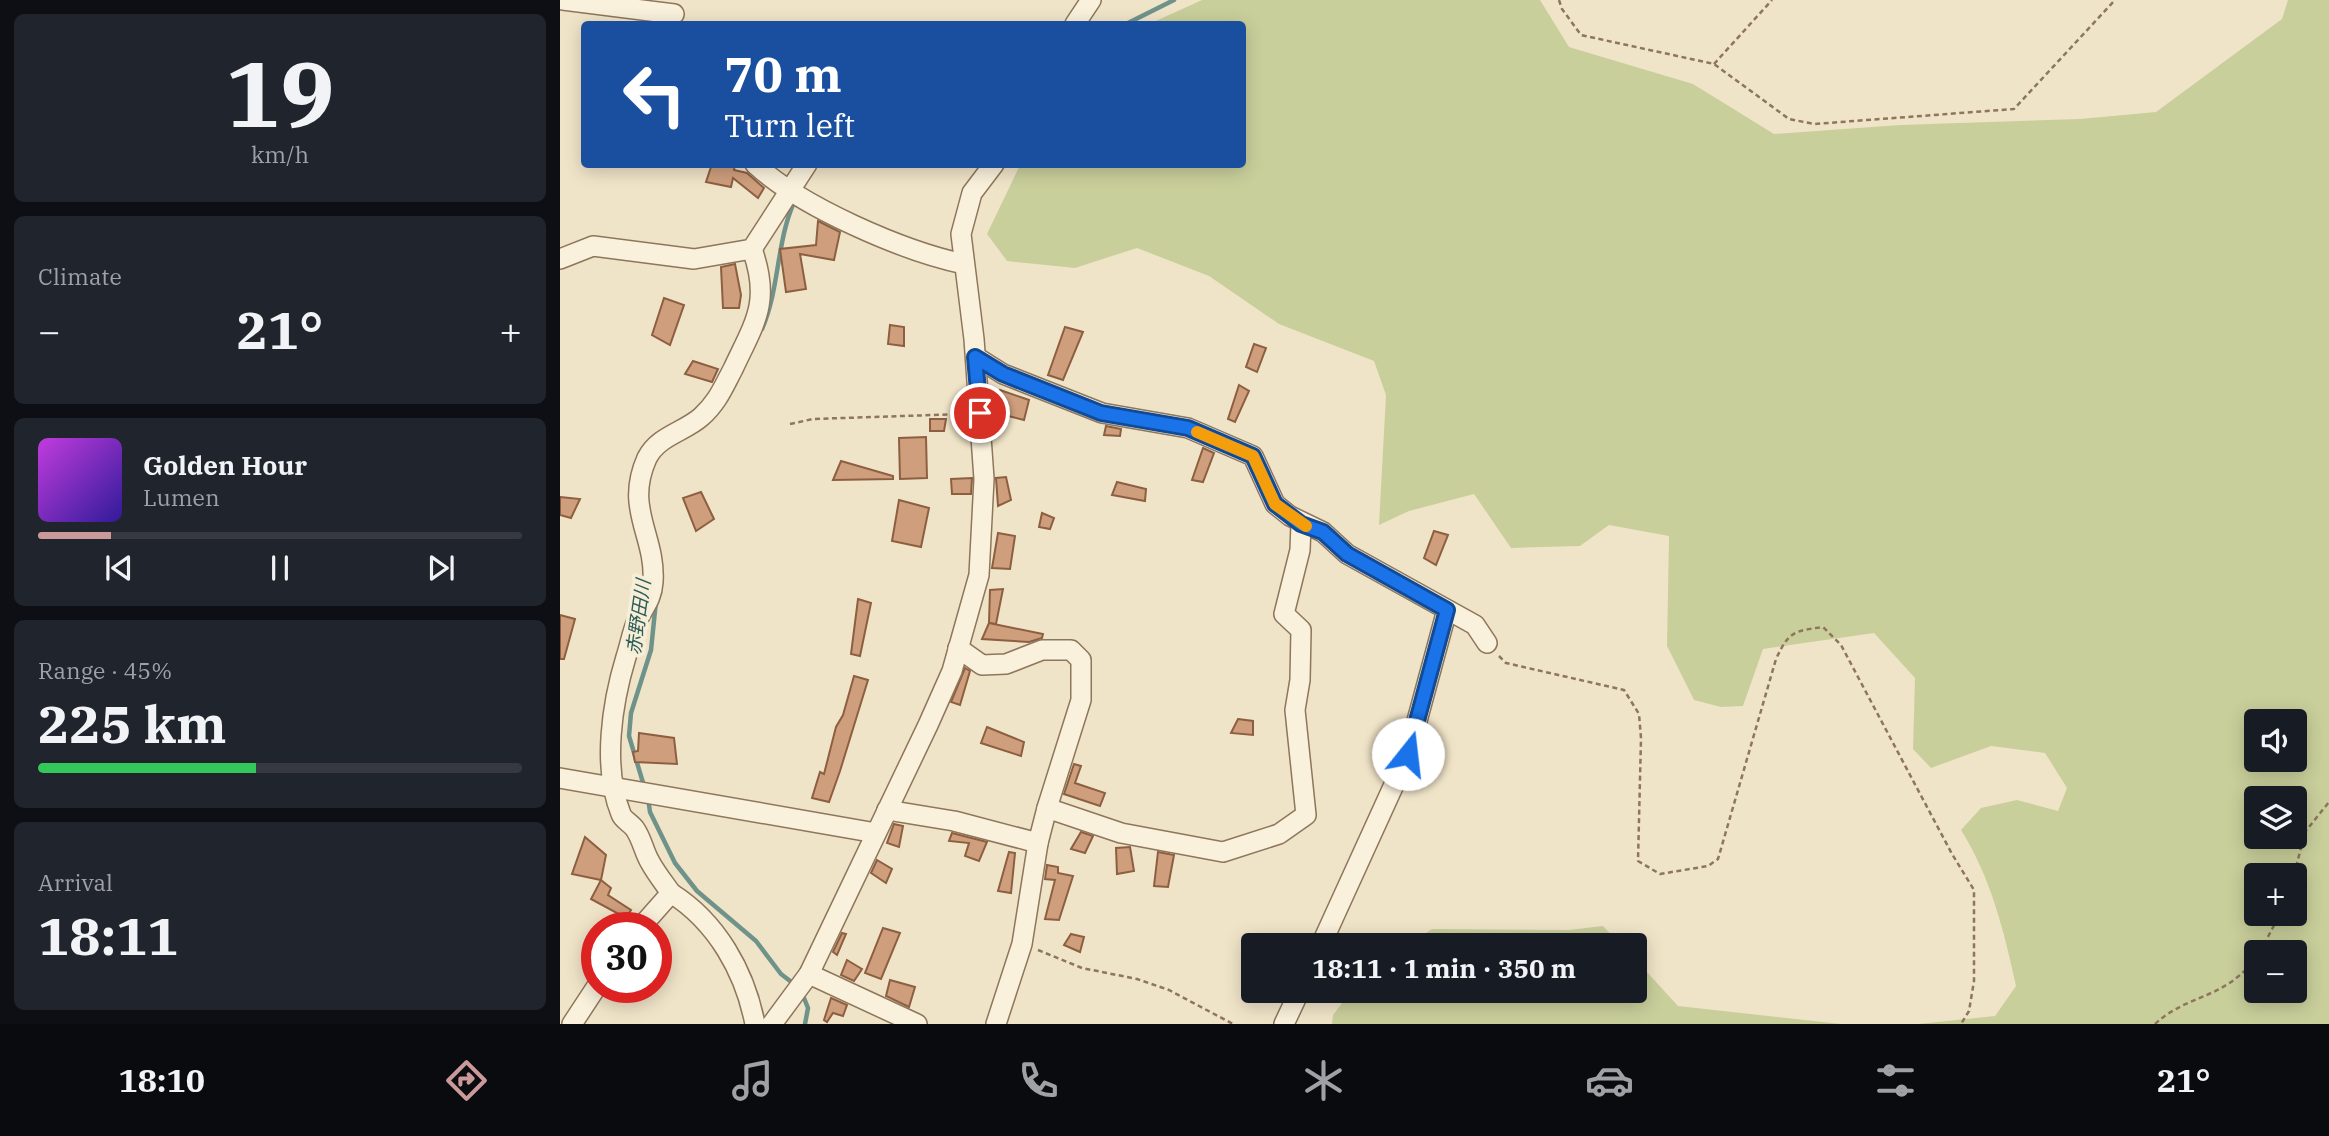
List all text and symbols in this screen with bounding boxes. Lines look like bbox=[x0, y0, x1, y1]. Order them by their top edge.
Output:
text: 19 bbox=[225, 34, 335, 152]
text: 70 m bbox=[724, 42, 842, 105]
icon: left bbox=[609, 49, 700, 140]
text: Turn left bbox=[724, 104, 855, 146]
text: km/h bbox=[251, 139, 309, 169]
text: Climate bbox=[38, 261, 122, 291]
text: 21° bbox=[237, 296, 323, 363]
text: − bbox=[38, 306, 61, 355]
text: + bbox=[499, 306, 522, 355]
pin bbox=[950, 383, 1010, 443]
icon: arrive bbox=[961, 394, 999, 432]
text: Golden Hour bbox=[143, 448, 307, 482]
text: Lumen bbox=[143, 482, 220, 512]
icon: previous bbox=[100, 549, 138, 587]
icon: pause bbox=[261, 549, 299, 587]
icon: next bbox=[422, 549, 460, 587]
water label: 赤野田川 bbox=[621, 576, 655, 656]
text: Range · 45% bbox=[38, 655, 172, 685]
text: 225 km bbox=[38, 690, 227, 757]
map controls bbox=[2244, 709, 2307, 1003]
button: sound bbox=[2244, 709, 2307, 772]
position arrow bbox=[1371, 717, 1445, 791]
button: layers bbox=[2244, 786, 2307, 849]
button: + bbox=[2244, 863, 2307, 926]
text: Arrival bbox=[38, 867, 113, 897]
text: 18:11 bbox=[38, 902, 179, 969]
speed limit sign: 30 bbox=[581, 912, 672, 1003]
button: − bbox=[2244, 940, 2307, 1003]
text: 18:11 · 1 min · 350 m bbox=[1312, 951, 1576, 985]
icon: directions bbox=[442, 1056, 491, 1105]
icon: music bbox=[728, 1056, 777, 1105]
icon: phone bbox=[1014, 1056, 1063, 1105]
icon: climate bbox=[1299, 1056, 1348, 1105]
icon: car bbox=[1585, 1056, 1634, 1105]
icon: filters bbox=[1871, 1056, 1920, 1105]
text: 18:10 bbox=[118, 1059, 205, 1101]
text: 21° bbox=[2157, 1059, 2211, 1101]

